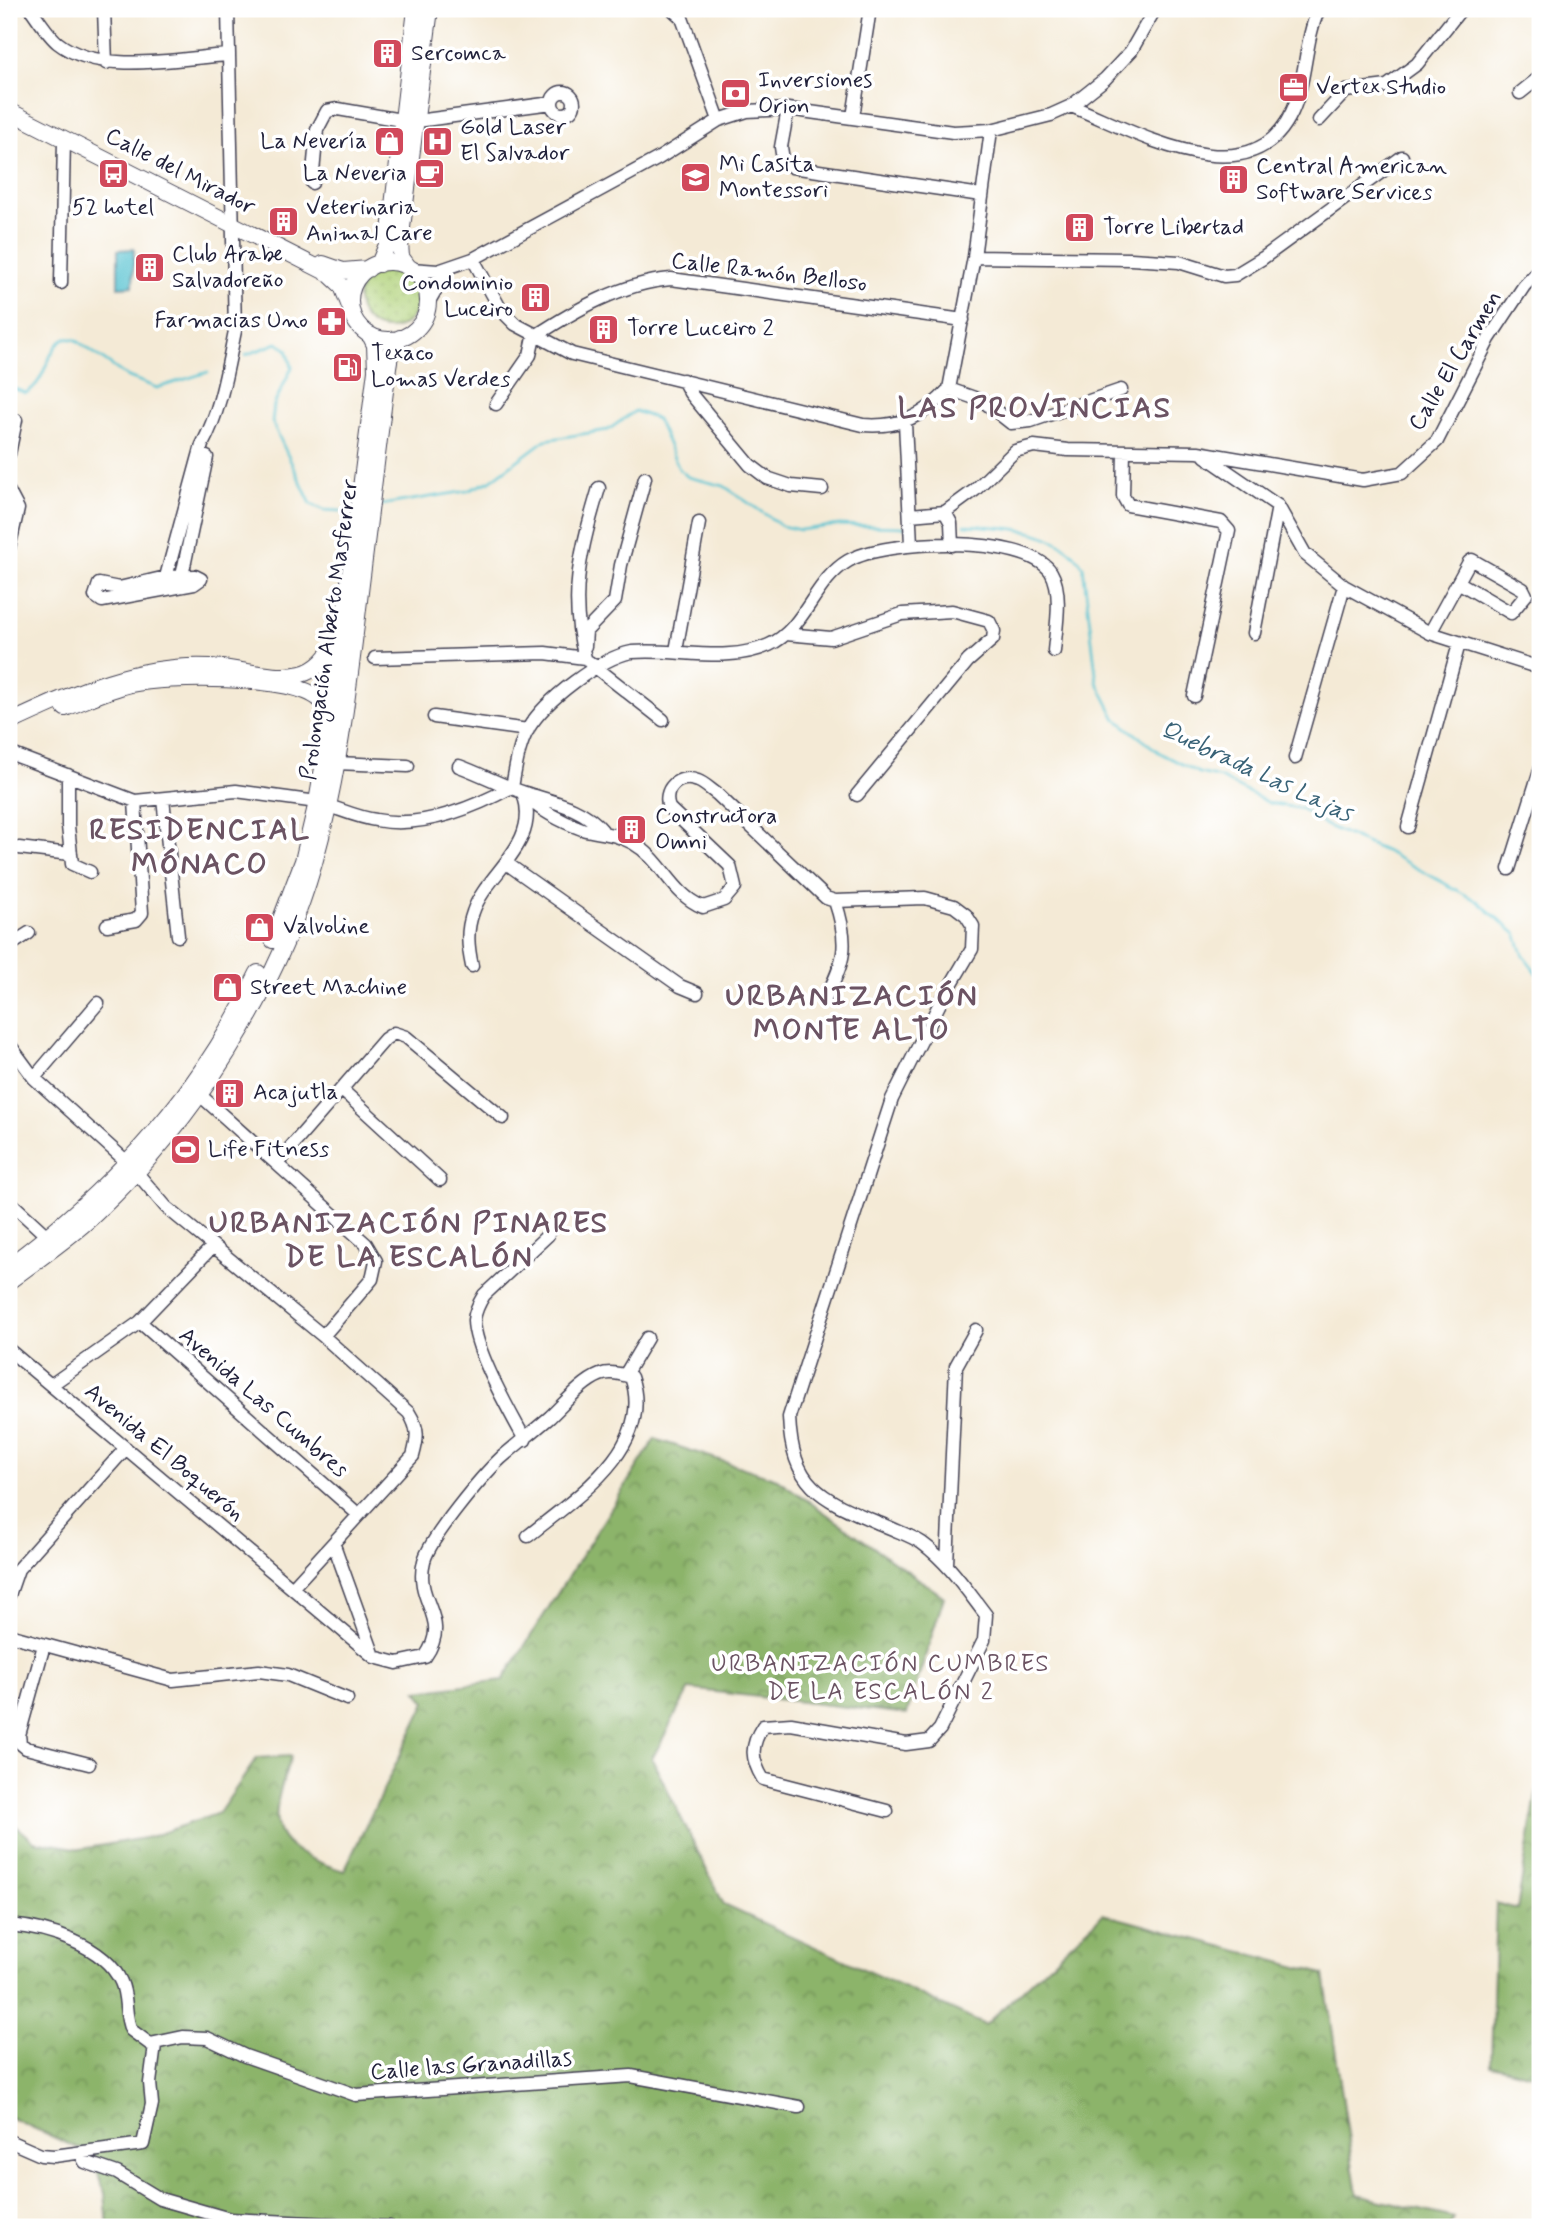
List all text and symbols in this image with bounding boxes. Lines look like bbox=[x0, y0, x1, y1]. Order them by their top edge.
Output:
building icon: Sercomca bbox=[371, 37, 405, 71]
place label: Sercomca bbox=[411, 39, 506, 69]
place label: Inversiones Orion bbox=[758, 66, 872, 122]
office icon: Vertex Studio bbox=[1276, 71, 1310, 105]
place label: Vertex Studio bbox=[1316, 73, 1446, 103]
bank icon: Inversiones Orion bbox=[718, 77, 752, 111]
place label: Gold Laser El Salvador bbox=[460, 113, 570, 169]
street label: Calle del Mirador bbox=[100, 121, 260, 223]
hospital icon: Gold Laser El Salvador bbox=[420, 124, 454, 158]
shop icon: La Nevería bbox=[373, 125, 407, 159]
place label: La Nevería bbox=[260, 127, 367, 157]
place label: Mi Casita Montessori bbox=[719, 150, 828, 206]
place label: Central American Software Services bbox=[1256, 152, 1447, 208]
bus stop icon: 52 hotel bbox=[96, 157, 130, 191]
cafe icon: La Neveria bbox=[413, 157, 447, 191]
place label: La Neveria bbox=[303, 159, 407, 189]
school or university icon: Mi Casita Montessori bbox=[679, 161, 713, 195]
building icon: Central American Software Services bbox=[1216, 163, 1250, 197]
place label: 52 hotel bbox=[72, 193, 154, 223]
place label: Veterinaria Animal Care bbox=[306, 193, 433, 249]
building icon: Veterinaria Animal Care bbox=[266, 204, 300, 238]
building icon: Torre Libertad bbox=[1063, 211, 1097, 245]
place label: Torre Libertad bbox=[1103, 213, 1244, 243]
place label: Club Arabe Salvadoreño bbox=[172, 240, 284, 296]
street label: Calle Ramón Belloso bbox=[669, 246, 869, 300]
building icon: Club Arabe Salvadoreño bbox=[132, 251, 166, 285]
place label: Condominio Luceiro bbox=[401, 269, 513, 325]
building icon: Condominio Luceiro bbox=[519, 280, 553, 314]
street label: Calle El Carmen bbox=[1402, 285, 1510, 437]
pharmacy icon: Farmacias Uno bbox=[314, 304, 348, 338]
place label: Farmacias Uno bbox=[154, 306, 308, 336]
building icon: Torre Luceiro 2 bbox=[587, 312, 621, 346]
place label: Torre Luceiro 2 bbox=[627, 314, 774, 344]
place label: Texaco Lomas Verdes bbox=[371, 339, 510, 395]
fuel station icon: Texaco Lomas Verdes bbox=[331, 350, 365, 384]
district label: LAS PROVINCIAS bbox=[898, 389, 1172, 428]
street label: Prolongación Alberto Masferrer bbox=[294, 477, 368, 783]
water label: Quebrada Las Lajas bbox=[1155, 714, 1359, 831]
place label: Constructora Omni bbox=[655, 802, 777, 858]
district label: RESIDENCIAL MÓNACO bbox=[89, 811, 311, 884]
building icon: Constructora Omni bbox=[615, 813, 649, 847]
shop icon: Valvoline bbox=[243, 910, 277, 944]
place label: Valvoline bbox=[283, 912, 370, 942]
shop icon: Street Machine bbox=[210, 971, 244, 1005]
place label: Street Machine bbox=[250, 973, 407, 1003]
district label: URBANIZACIÓN MONTE ALTO bbox=[725, 977, 979, 1050]
building icon: Acajutla bbox=[213, 1076, 247, 1110]
place label: Acajutla bbox=[253, 1078, 338, 1108]
sports icon: Life Fitness bbox=[168, 1133, 202, 1167]
place label: Life Fitness bbox=[208, 1135, 329, 1165]
district label: URBANIZACIÓN PINARES DE LA ESCALÓN bbox=[209, 1204, 609, 1277]
street label: Avenida Las Cumbres bbox=[172, 1321, 354, 1485]
street label: Avenida El Boquerón bbox=[78, 1377, 250, 1529]
district label: URBANIZACIÓN CUMBRES DE LA ESCALÓN 2 bbox=[711, 1649, 1051, 1708]
street label: Calle las Granadillas bbox=[369, 2044, 573, 2088]

